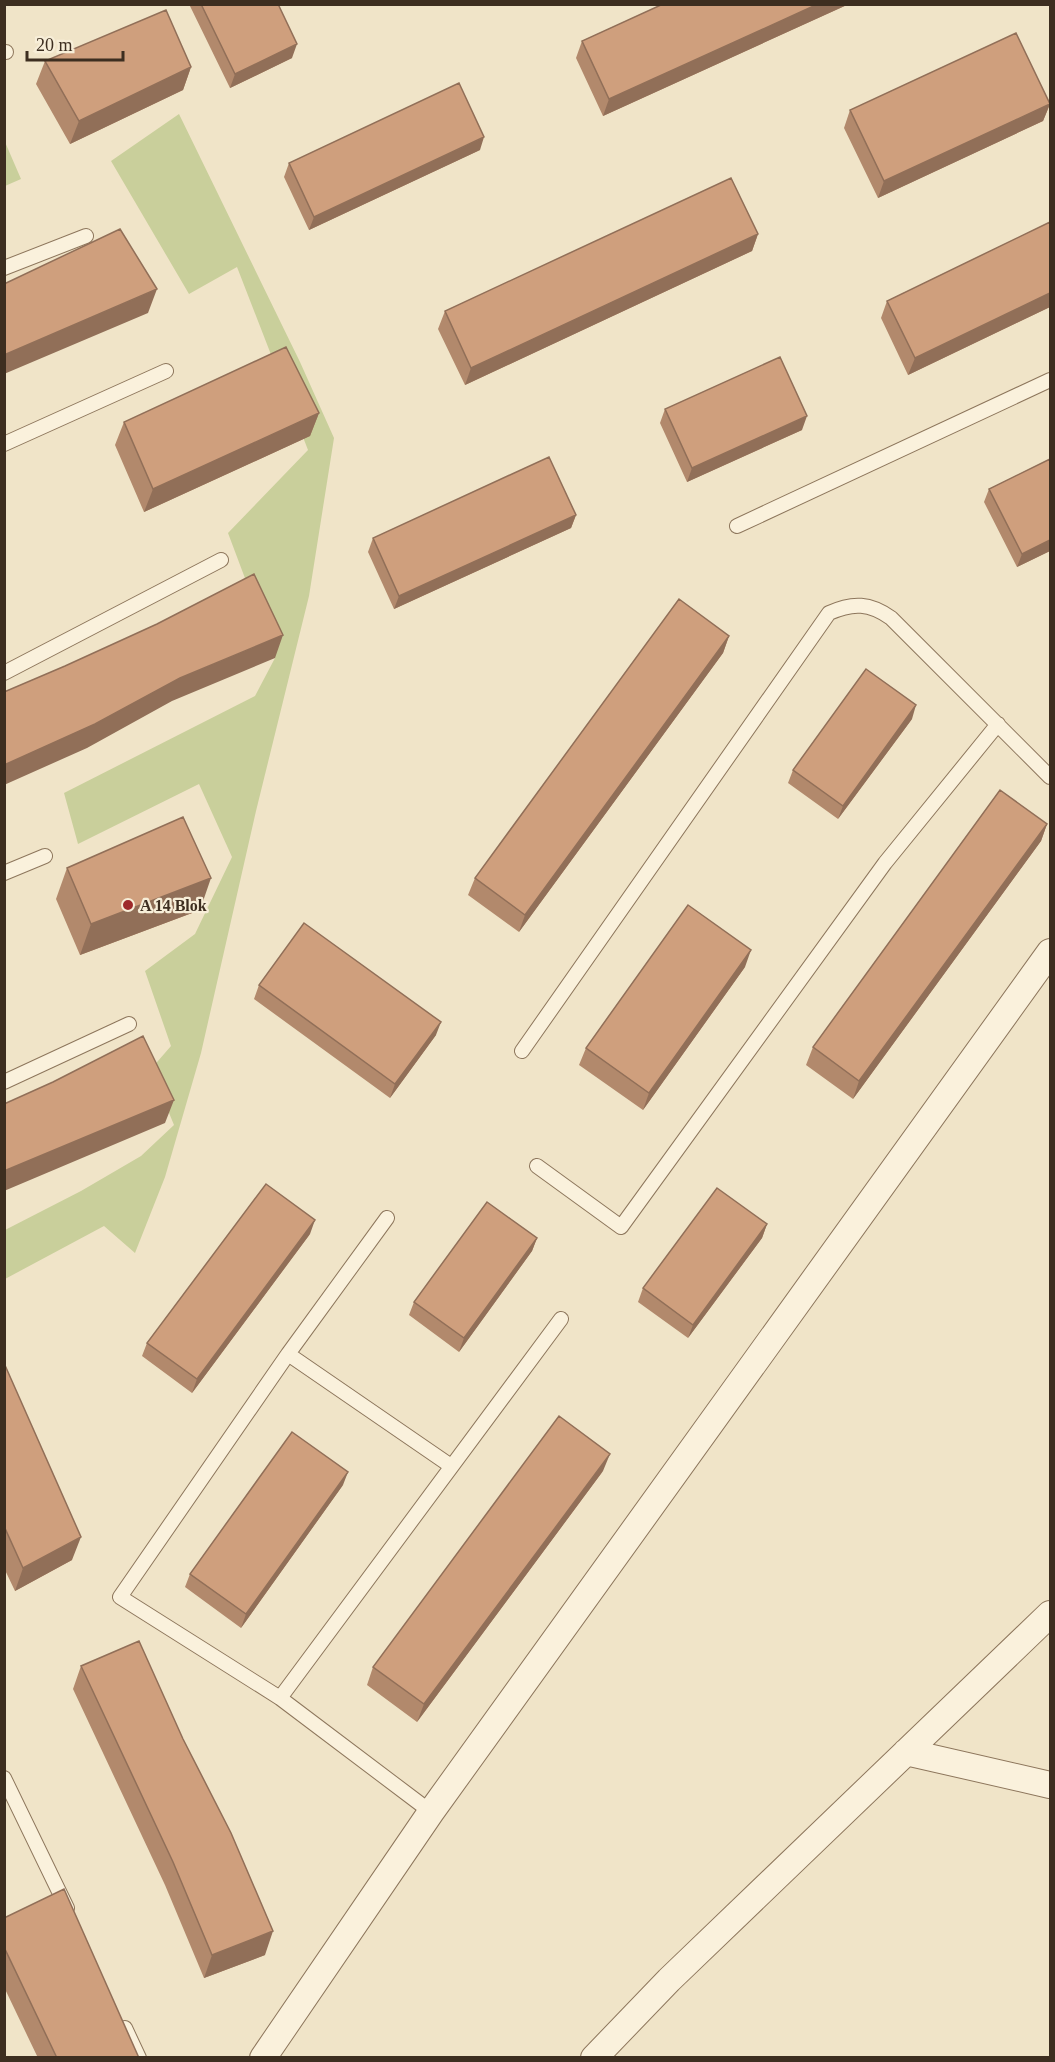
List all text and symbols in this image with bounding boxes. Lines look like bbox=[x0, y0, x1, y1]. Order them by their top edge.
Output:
scale bar bbox=[27, 24, 123, 62]
text: 20 m bbox=[36, 35, 73, 55]
place label: A 14 Blok bbox=[140, 897, 207, 914]
marker: A 14 Blok bbox=[121, 898, 135, 912]

